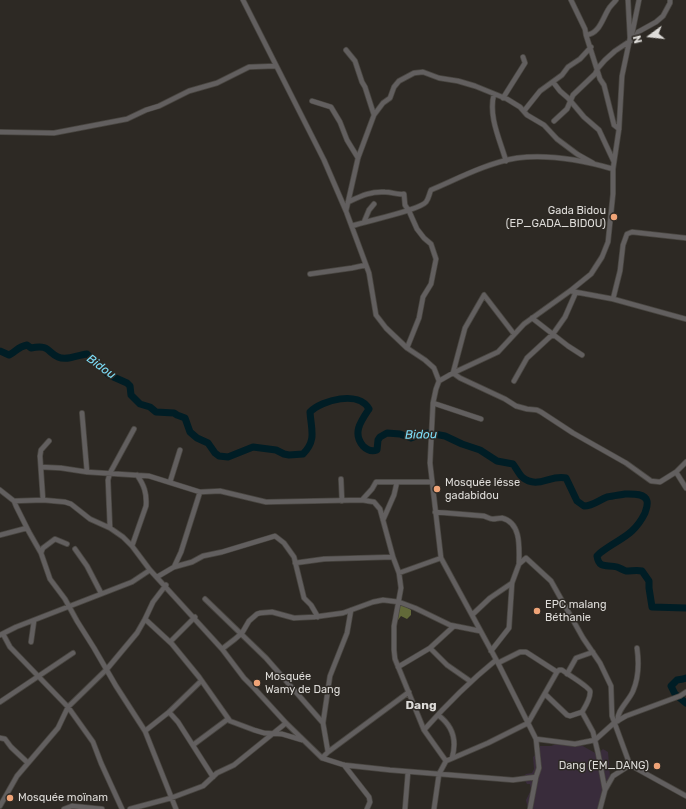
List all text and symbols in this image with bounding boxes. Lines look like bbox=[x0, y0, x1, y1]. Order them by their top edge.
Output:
north arrow bbox=[630, 16, 670, 56]
text: N bbox=[631, 34, 645, 45]
place label: Gada Bidou (EP_GADA_BIDOU) bbox=[506, 204, 606, 230]
marker: Gada Bidou (EP_GADA_BIDOU) bbox=[609, 212, 619, 222]
water label: Bidou bbox=[84, 352, 118, 382]
water label: Bidou bbox=[405, 428, 437, 442]
place label: Mosquée lésse gadabidou bbox=[445, 476, 520, 502]
marker: Mosquée lésse gadabidou bbox=[432, 484, 442, 494]
place label: EPC malang Béthanie bbox=[545, 598, 607, 624]
marker: EPC malang Béthanie bbox=[532, 606, 542, 616]
place label: Mosquée Wamy de Dang bbox=[265, 670, 340, 696]
marker: Mosquée Wamy de Dang bbox=[252, 678, 262, 688]
district label: Dang bbox=[406, 699, 436, 713]
place label: Dang (EM_DANG) bbox=[559, 759, 649, 773]
marker: Dang (EM_DANG) bbox=[652, 761, 662, 771]
place label: Mosquée moïnam bbox=[18, 791, 108, 805]
marker: Mosquée moïnam bbox=[5, 793, 15, 803]

